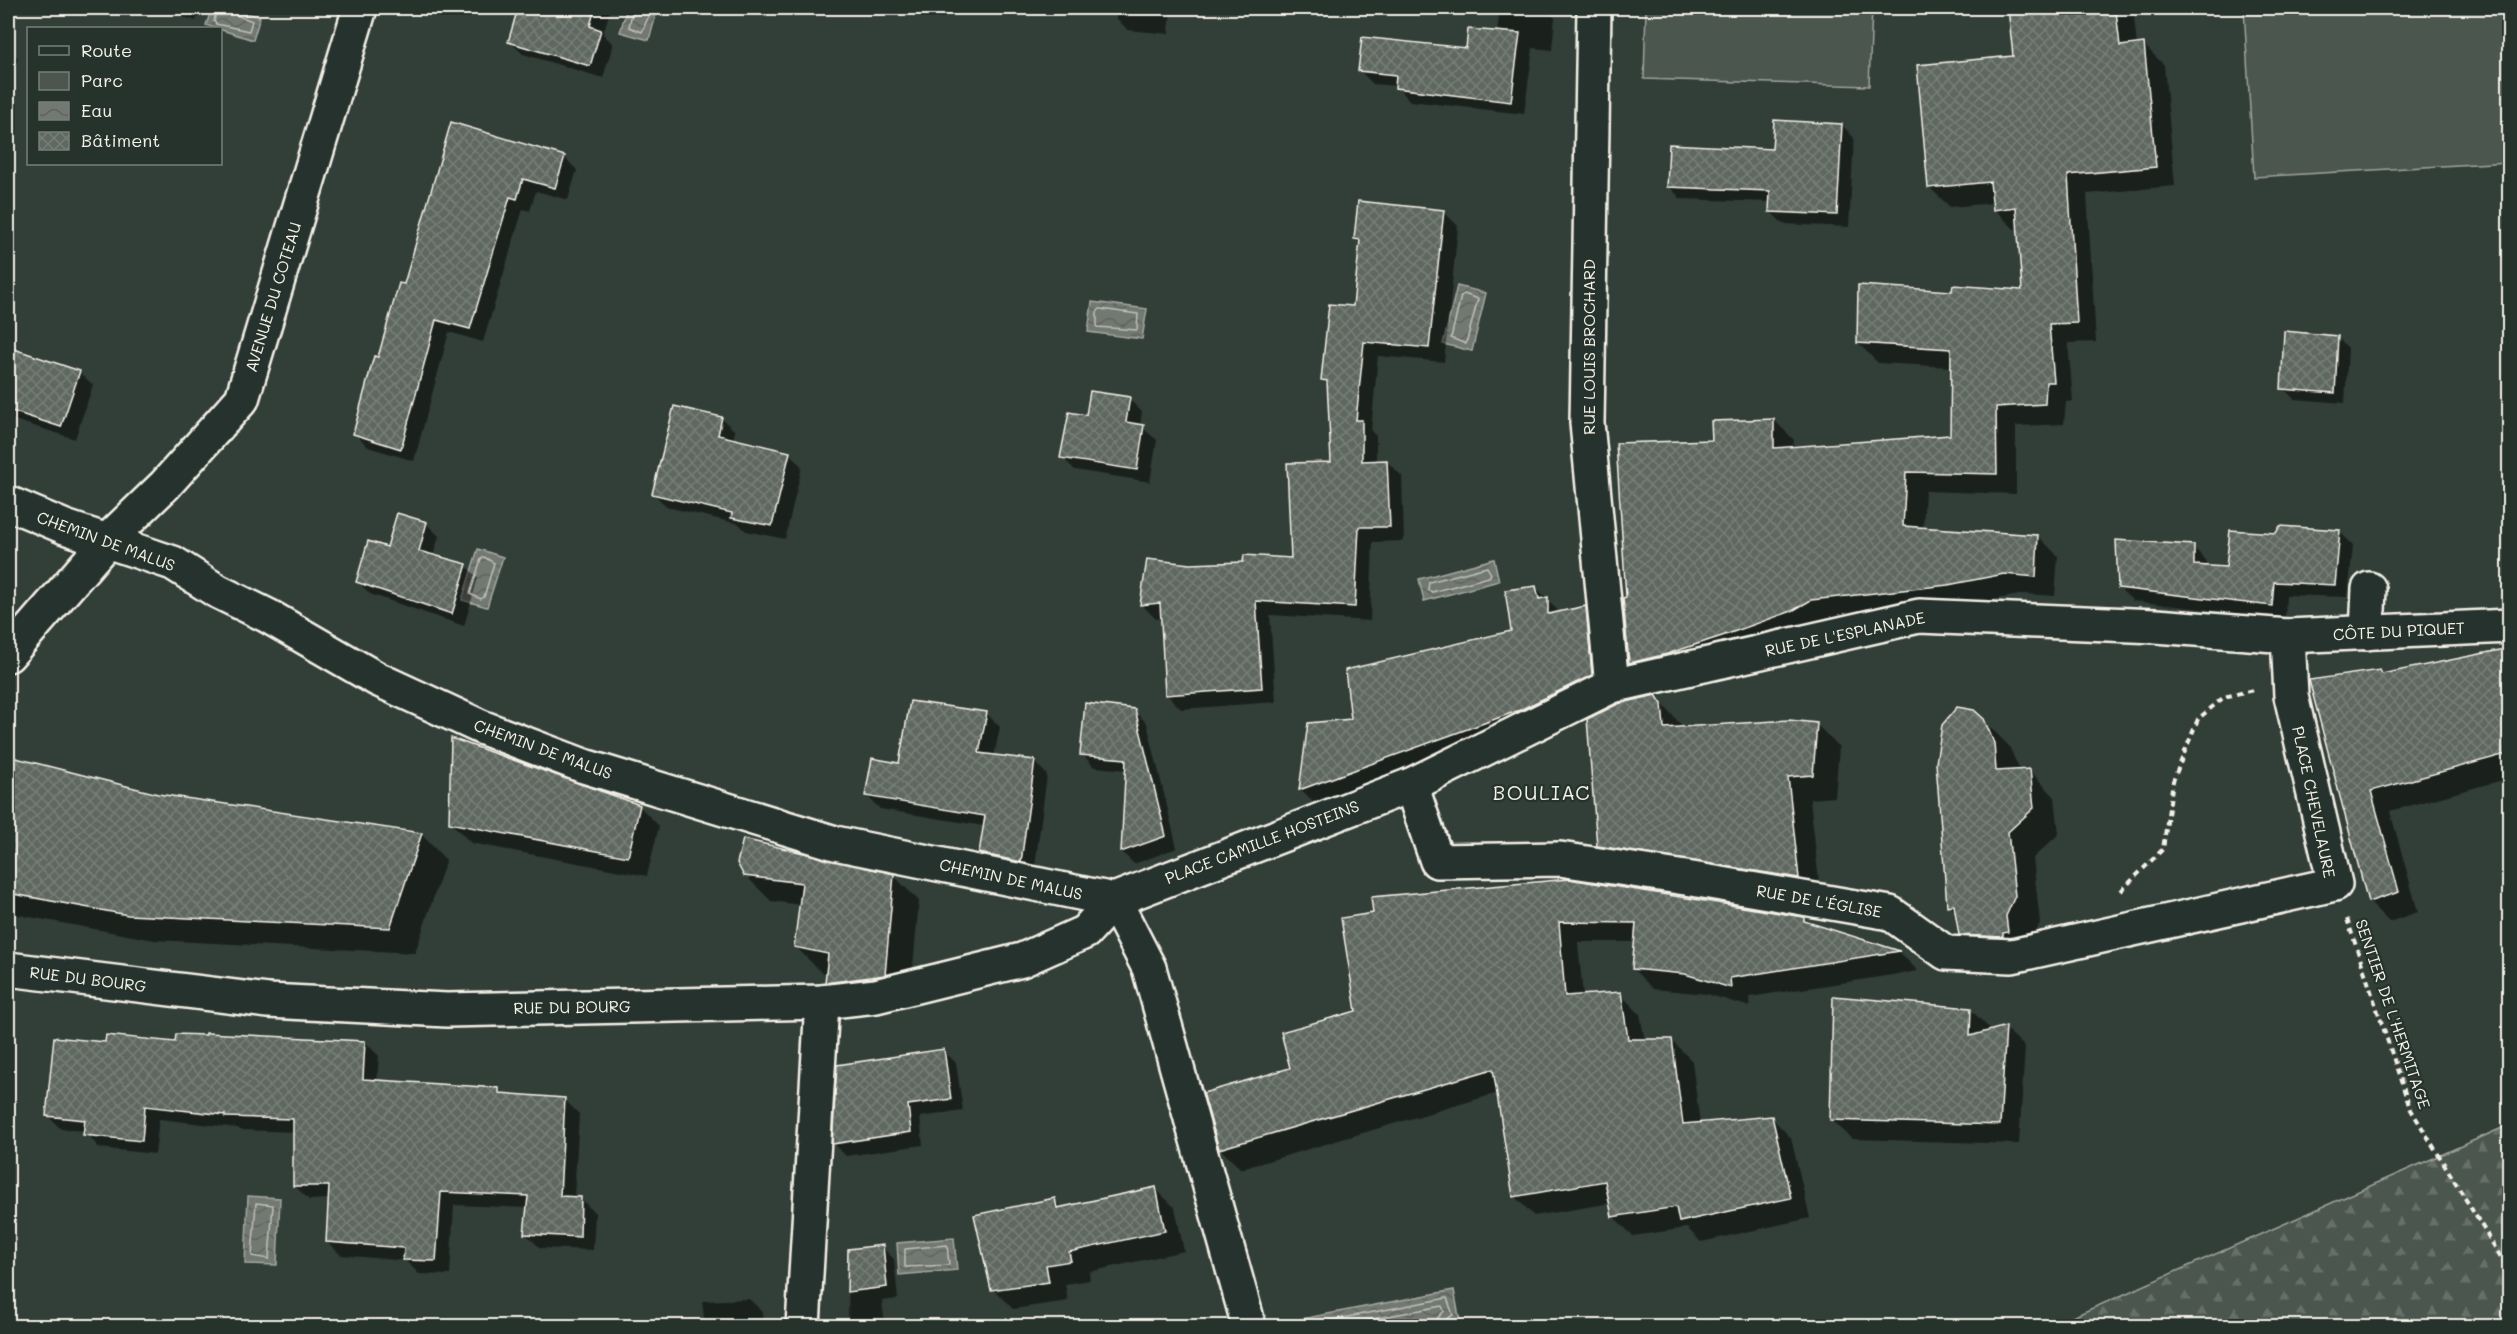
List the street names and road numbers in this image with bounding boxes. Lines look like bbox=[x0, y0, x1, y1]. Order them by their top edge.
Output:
street label: AVENUE DU COTEAU bbox=[240, 219, 305, 374]
street label: RUE LOUIS BROCHARD bbox=[1578, 259, 1599, 435]
street label: CHEMIN DE MALUS bbox=[34, 506, 178, 575]
street label: RUE DE L'ESPLANADE bbox=[1763, 606, 1927, 661]
street label: CÔTE DU PIQUET bbox=[2332, 617, 2466, 644]
street label: CHEMIN DE MALUS bbox=[471, 714, 615, 783]
street label: PLACE CHEVELAURE bbox=[2288, 724, 2341, 880]
street label: PLACE CAMILLE HOSTEINS bbox=[1162, 795, 1362, 888]
street label: CHEMIN DE MALUS bbox=[938, 853, 1085, 904]
street label: RUE DE L'ÉGLISE bbox=[1755, 879, 1883, 922]
street label: SENTIER DE L'HERMITAGE bbox=[2351, 916, 2436, 1111]
street label: RUE DU BOURG bbox=[29, 961, 148, 996]
street label: RUE DU BOURG bbox=[513, 995, 631, 1018]

